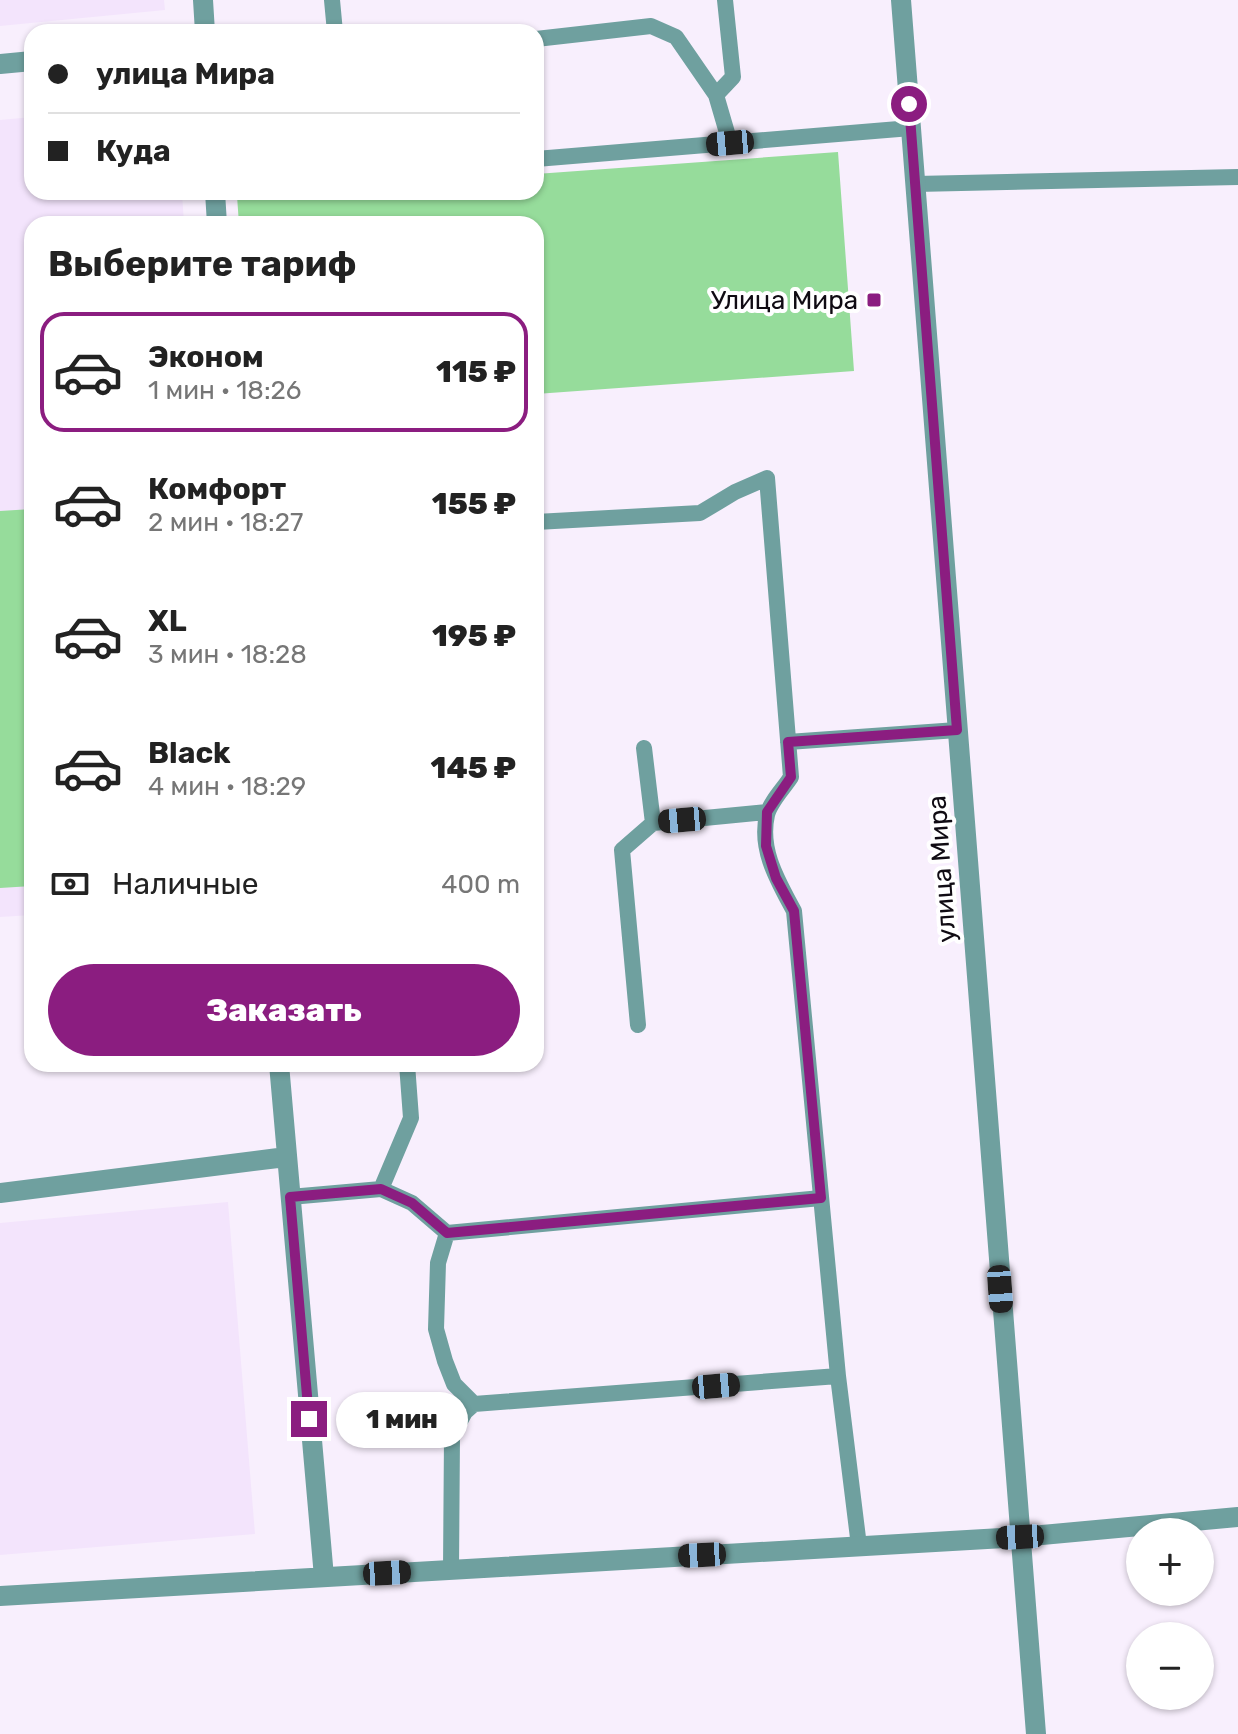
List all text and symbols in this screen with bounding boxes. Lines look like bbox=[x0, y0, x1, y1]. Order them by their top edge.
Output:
text: улица Мира bbox=[96, 56, 275, 92]
route start bbox=[891, 86, 927, 122]
car bbox=[705, 129, 755, 157]
text: Куда bbox=[96, 133, 171, 169]
text: Выберите тариф bbox=[48, 242, 357, 285]
place label: Улица Мира bbox=[711, 285, 858, 316]
marker: Улица Мира bbox=[865, 291, 883, 309]
icon: car bbox=[52, 336, 124, 408]
text: Эконом bbox=[148, 339, 264, 375]
text: 115 ₽ bbox=[436, 354, 516, 390]
text: 1 мин · 18:26 bbox=[148, 375, 301, 406]
icon: car bbox=[52, 468, 124, 540]
text: Комфорт bbox=[148, 471, 286, 507]
text: 155 ₽ bbox=[432, 486, 516, 522]
text: 2 мин · 18:27 bbox=[148, 507, 303, 538]
icon: car bbox=[52, 600, 124, 672]
text: XL bbox=[148, 603, 187, 639]
text: 195 ₽ bbox=[432, 618, 516, 654]
text: 3 мин · 18:28 bbox=[148, 639, 307, 670]
icon: car bbox=[52, 732, 124, 804]
text: Black bbox=[148, 735, 231, 771]
text: 145 ₽ bbox=[431, 750, 516, 786]
text: 4 мин · 18:29 bbox=[148, 771, 306, 802]
street label: улица Мира bbox=[921, 794, 963, 944]
car bbox=[657, 806, 707, 834]
icon: cash bbox=[48, 862, 92, 906]
text: Наличные bbox=[112, 866, 258, 902]
text: 400 m bbox=[441, 869, 520, 900]
button: Заказать bbox=[48, 964, 520, 1056]
car bbox=[986, 1264, 1014, 1314]
car bbox=[691, 1372, 741, 1400]
callout: 1 мин bbox=[337, 1391, 469, 1447]
route end bbox=[291, 1401, 327, 1437]
text: 1 мин bbox=[366, 1404, 438, 1435]
map controls bbox=[1126, 1518, 1214, 1710]
button: + bbox=[1126, 1518, 1214, 1606]
car bbox=[995, 1524, 1045, 1550]
car bbox=[677, 1542, 727, 1568]
car bbox=[362, 1560, 412, 1586]
button: − bbox=[1126, 1622, 1214, 1710]

